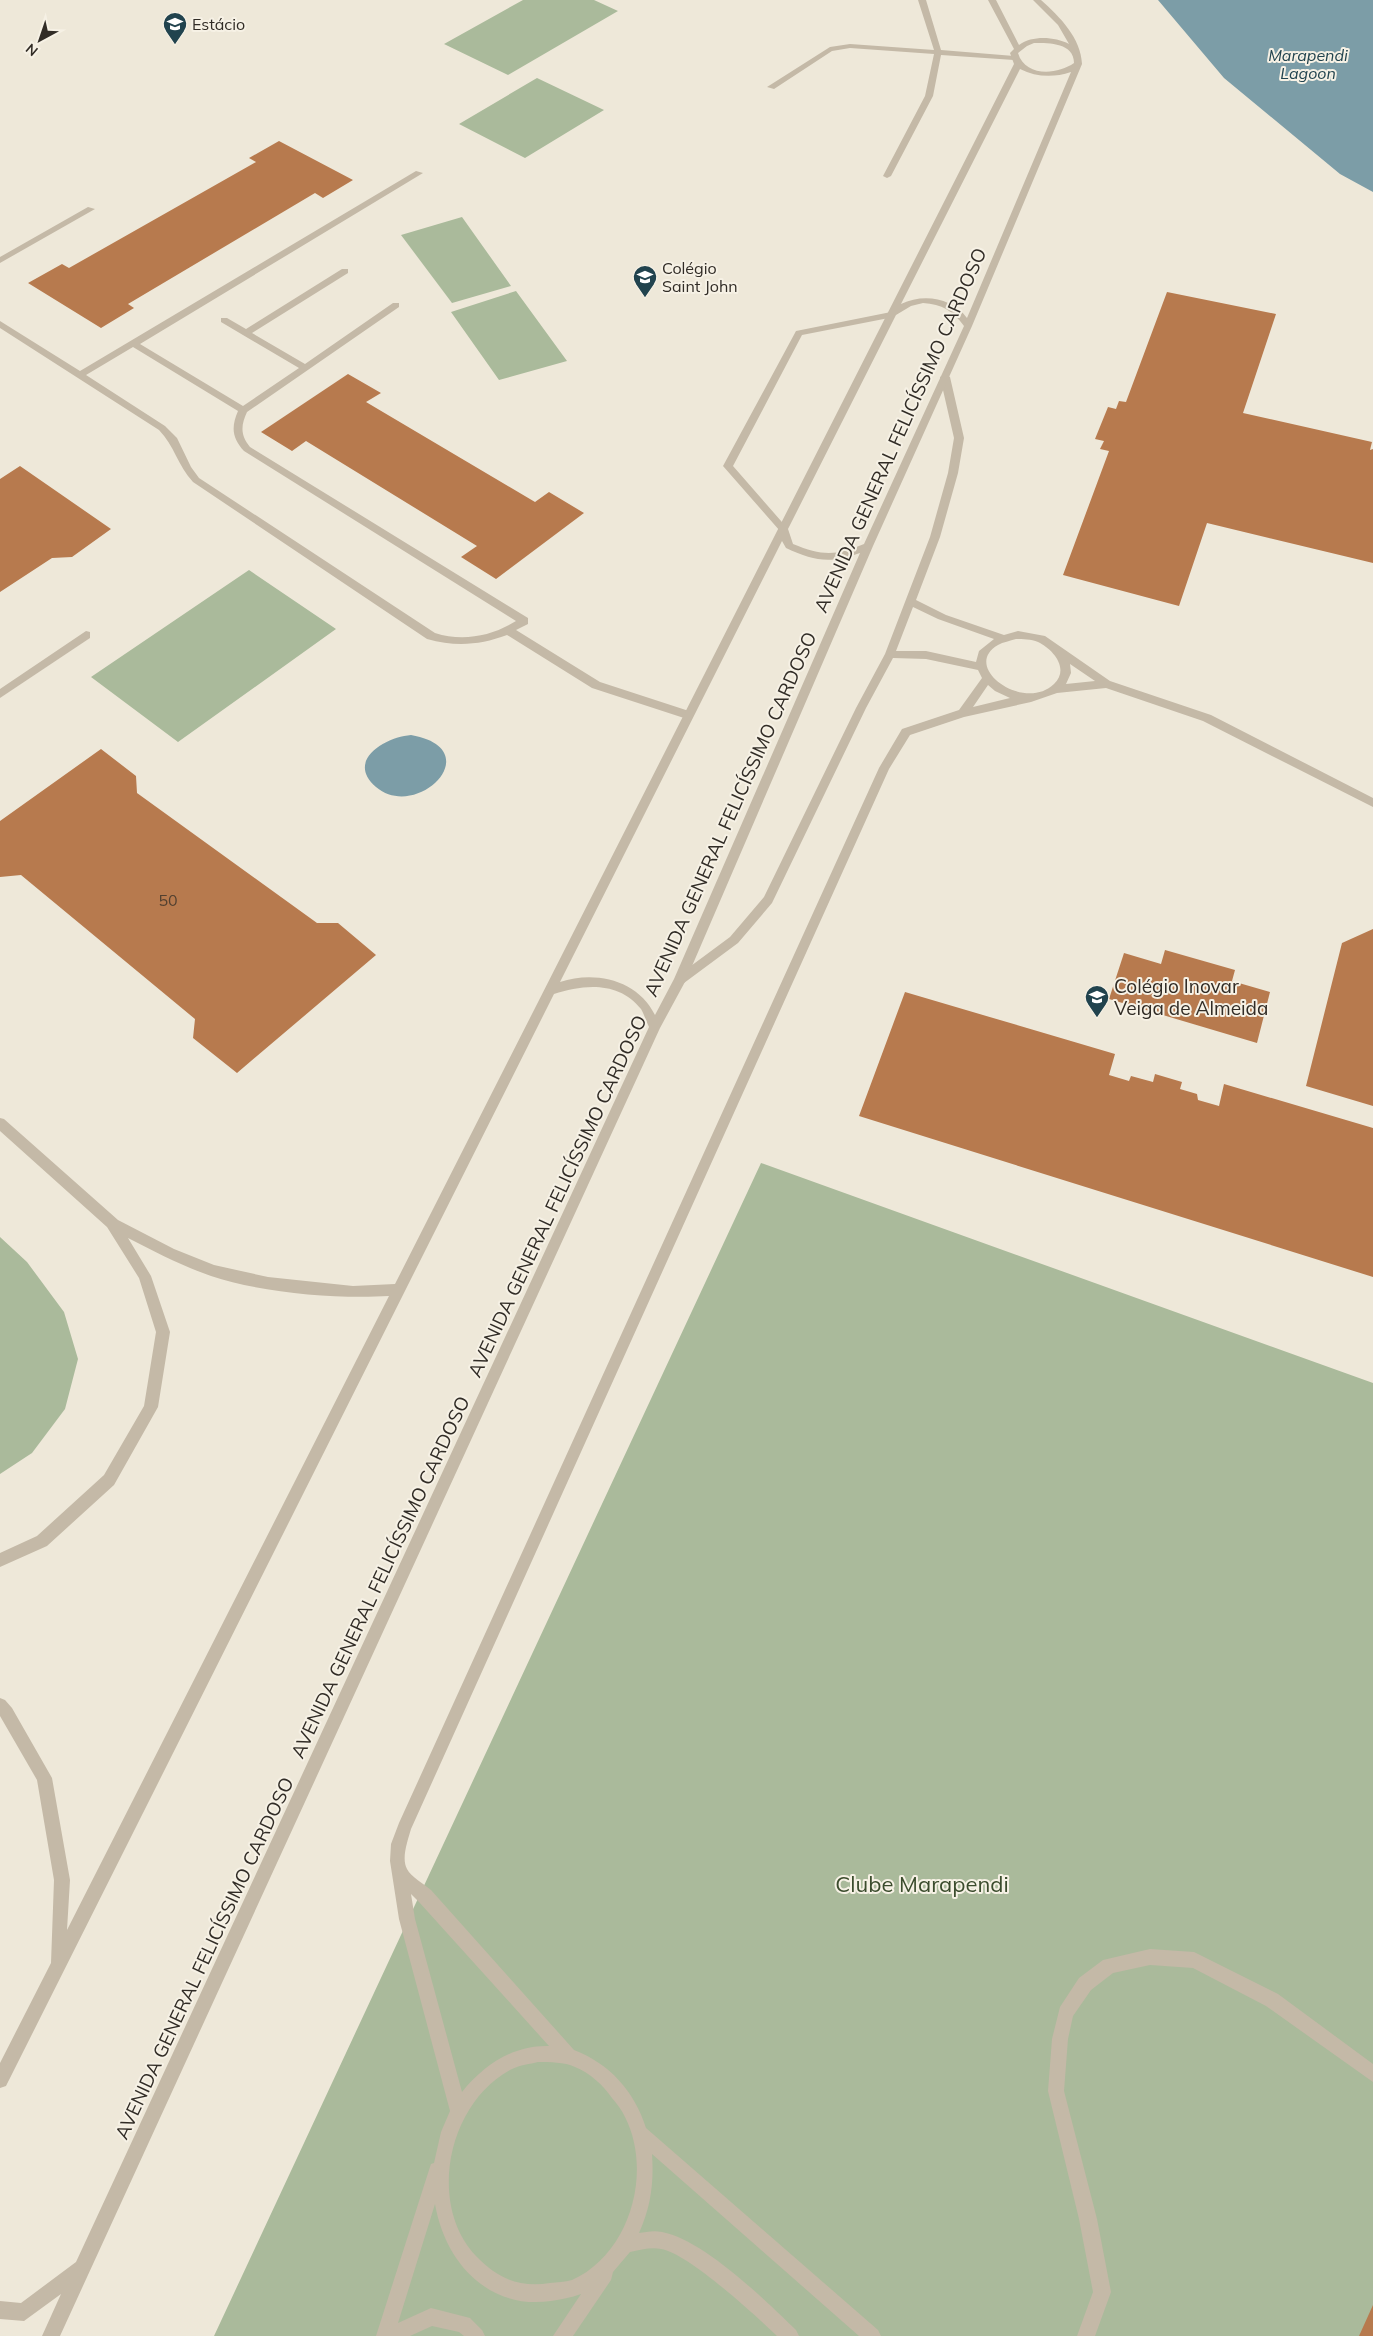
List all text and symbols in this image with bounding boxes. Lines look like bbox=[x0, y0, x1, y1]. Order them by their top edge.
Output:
school or university icon: Estácio bbox=[162, 11, 188, 45]
place label: Estácio bbox=[192, 14, 245, 34]
north arrow bbox=[15, 15, 65, 65]
text: N bbox=[22, 40, 41, 60]
water label: Marapendi Lagoon bbox=[1268, 45, 1348, 83]
street label: AVENIDA GENERAL FELICÍSSIMO CARDOSO bbox=[808, 244, 992, 616]
place label: Colégio Saint John bbox=[662, 258, 738, 296]
school or university icon: Colégio Saint John bbox=[632, 264, 658, 298]
street label: AVENIDA GENERAL FELICÍSSIMO CARDOSO bbox=[638, 628, 822, 1000]
house number: 50 bbox=[158, 890, 178, 910]
place label: Colégio Inovar Veiga de Almeida bbox=[1114, 974, 1268, 1020]
school or university icon: Colégio Inovar Veiga de Almeida bbox=[1084, 984, 1110, 1018]
street label: AVENIDA GENERAL FELICÍSSIMO CARDOSO bbox=[462, 1011, 652, 1381]
street label: AVENIDA GENERAL FELICÍSSIMO CARDOSO bbox=[285, 1392, 475, 1762]
street label: AVENIDA GENERAL FELICÍSSIMO CARDOSO bbox=[109, 1773, 299, 2143]
park label: Clube Marapendi bbox=[835, 1870, 1009, 1898]

